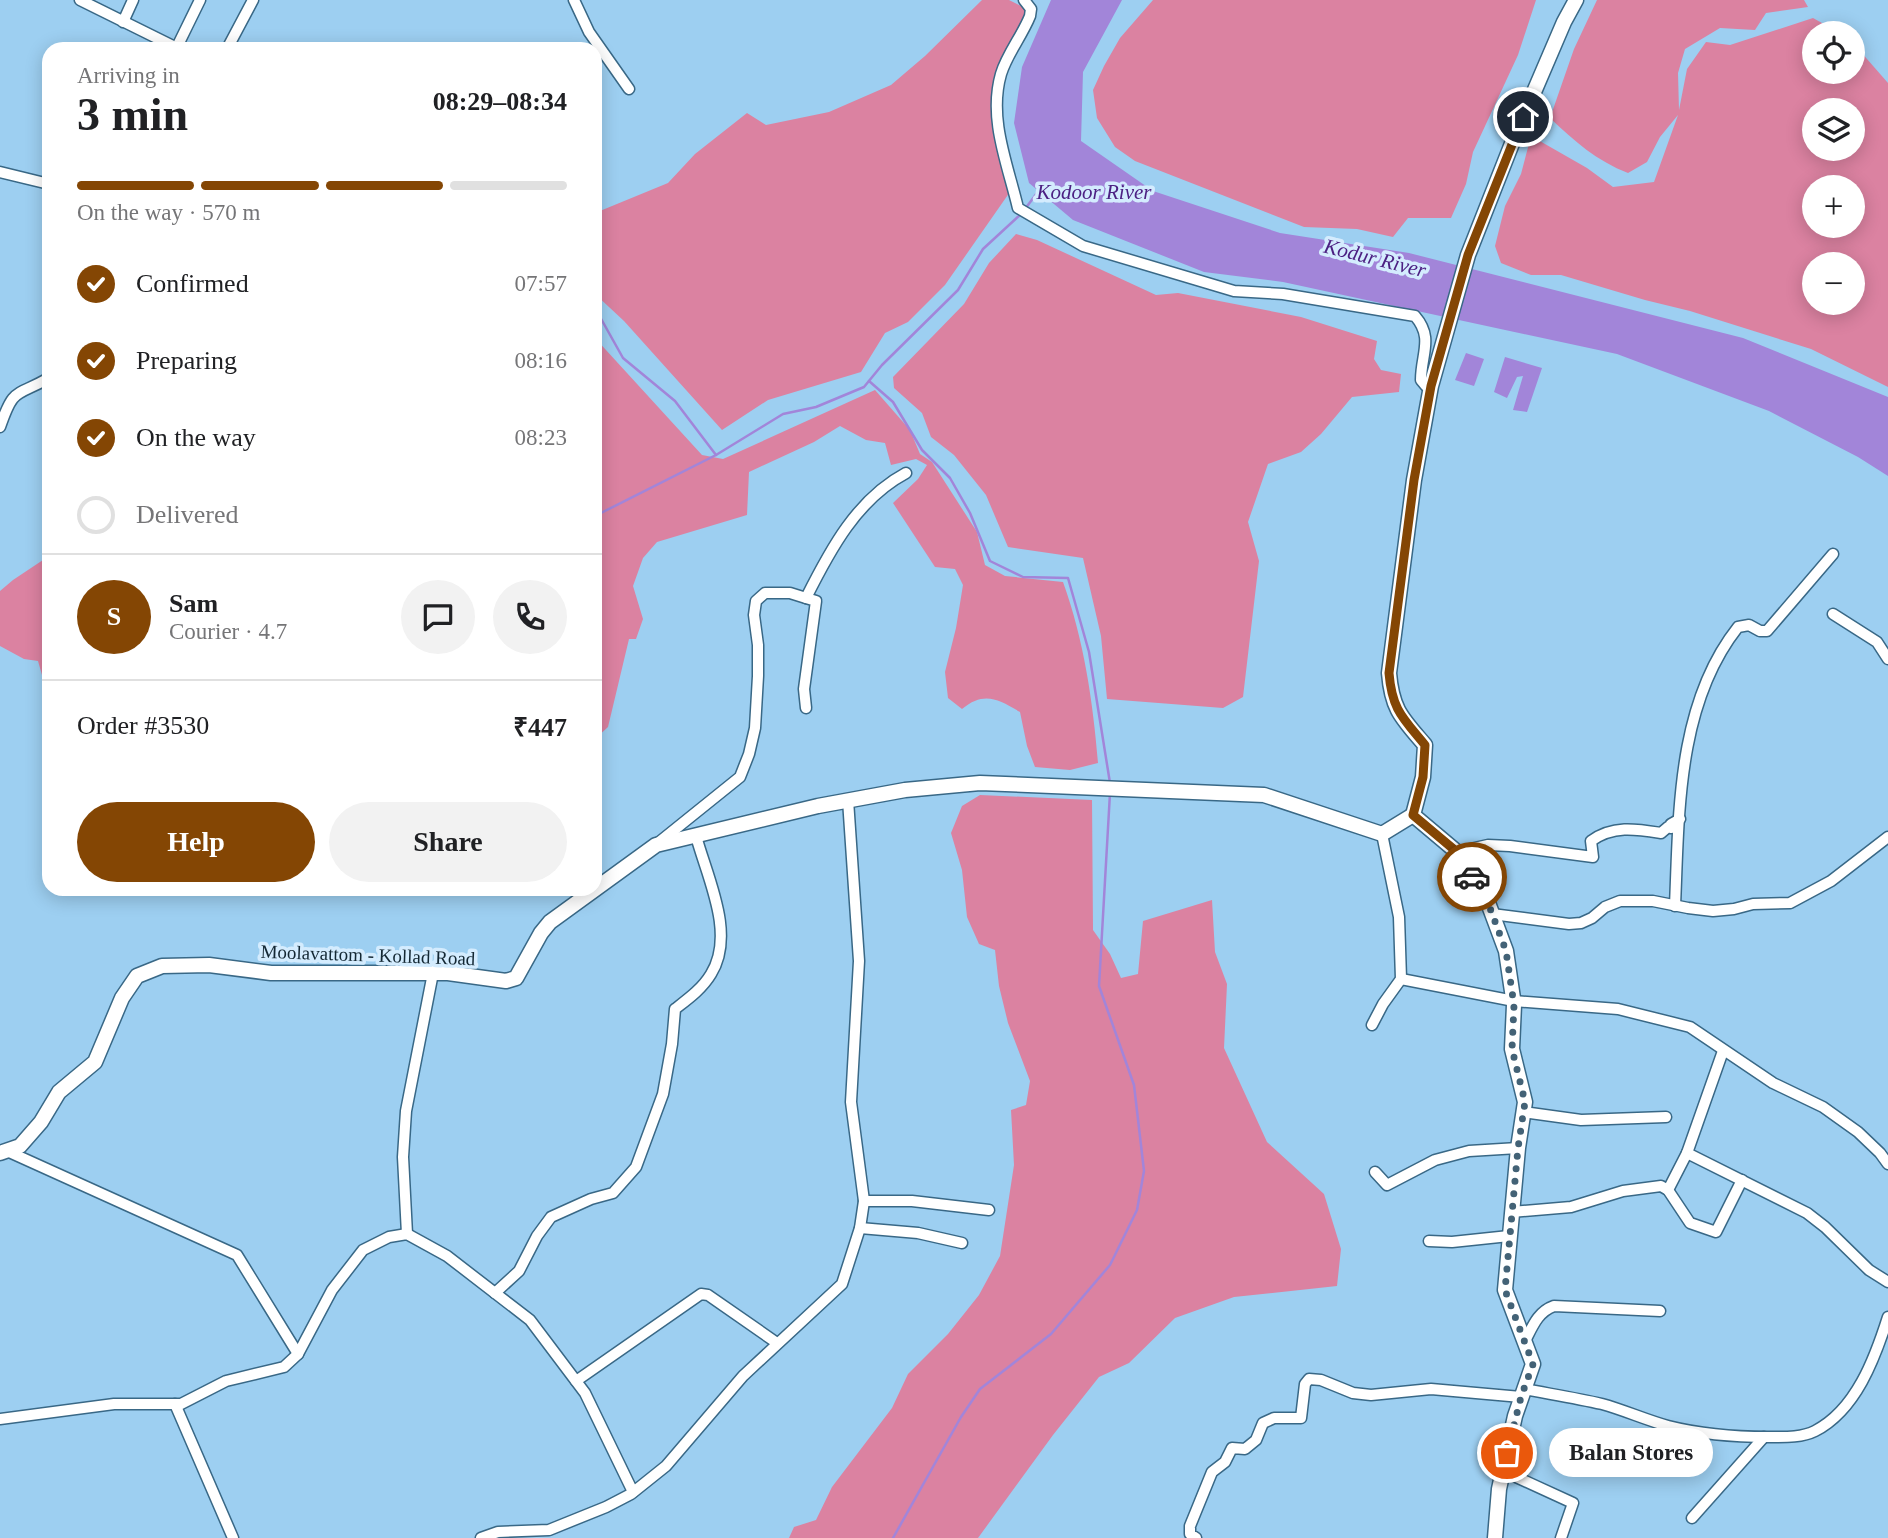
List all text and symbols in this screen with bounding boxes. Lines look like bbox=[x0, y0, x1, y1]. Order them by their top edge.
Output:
map controls bbox=[1802, 21, 1865, 315]
button: locate bbox=[1802, 21, 1865, 84]
text: Arriving in bbox=[77, 63, 180, 88]
text: 08:29–08:34 bbox=[433, 87, 567, 116]
pin bbox=[1493, 87, 1553, 147]
text: 3 min bbox=[77, 89, 188, 140]
icon: home bbox=[1504, 98, 1542, 136]
button: layers bbox=[1802, 98, 1865, 161]
button: + bbox=[1802, 175, 1865, 238]
water label: Kodoor River bbox=[1036, 180, 1152, 204]
text: On the way · 570 m bbox=[77, 200, 260, 225]
water label: Kodur River bbox=[1320, 233, 1429, 282]
button: − bbox=[1802, 252, 1865, 315]
icon: check bbox=[77, 265, 115, 303]
text: Confirmed bbox=[136, 269, 249, 298]
text: 07:57 bbox=[515, 271, 567, 296]
icon: check bbox=[77, 342, 115, 380]
text: Preparing bbox=[136, 346, 237, 375]
text: 08:16 bbox=[515, 348, 567, 373]
icon: check bbox=[77, 419, 115, 457]
text: On the way bbox=[136, 423, 256, 452]
text: 08:23 bbox=[515, 425, 567, 450]
text: Delivered bbox=[136, 500, 239, 529]
button: chat bbox=[401, 580, 475, 654]
button: phone bbox=[493, 580, 567, 654]
text: Sam bbox=[169, 589, 218, 618]
text: S bbox=[107, 602, 121, 631]
text: Courier · 4.7 bbox=[169, 619, 287, 644]
text: Order #3530 bbox=[77, 711, 209, 740]
text: ₹447 bbox=[513, 713, 567, 742]
button: Help bbox=[77, 802, 315, 882]
button: Share bbox=[329, 802, 567, 882]
courier bbox=[1437, 842, 1507, 912]
icon: car bbox=[1453, 858, 1491, 896]
street label: Moolavattom - Kollad Road bbox=[260, 941, 476, 969]
pin bbox=[1477, 1423, 1537, 1483]
callout: Balan Stores bbox=[1549, 1428, 1714, 1478]
icon: bag bbox=[1488, 1434, 1526, 1472]
text: Balan Stores bbox=[1569, 1440, 1693, 1465]

